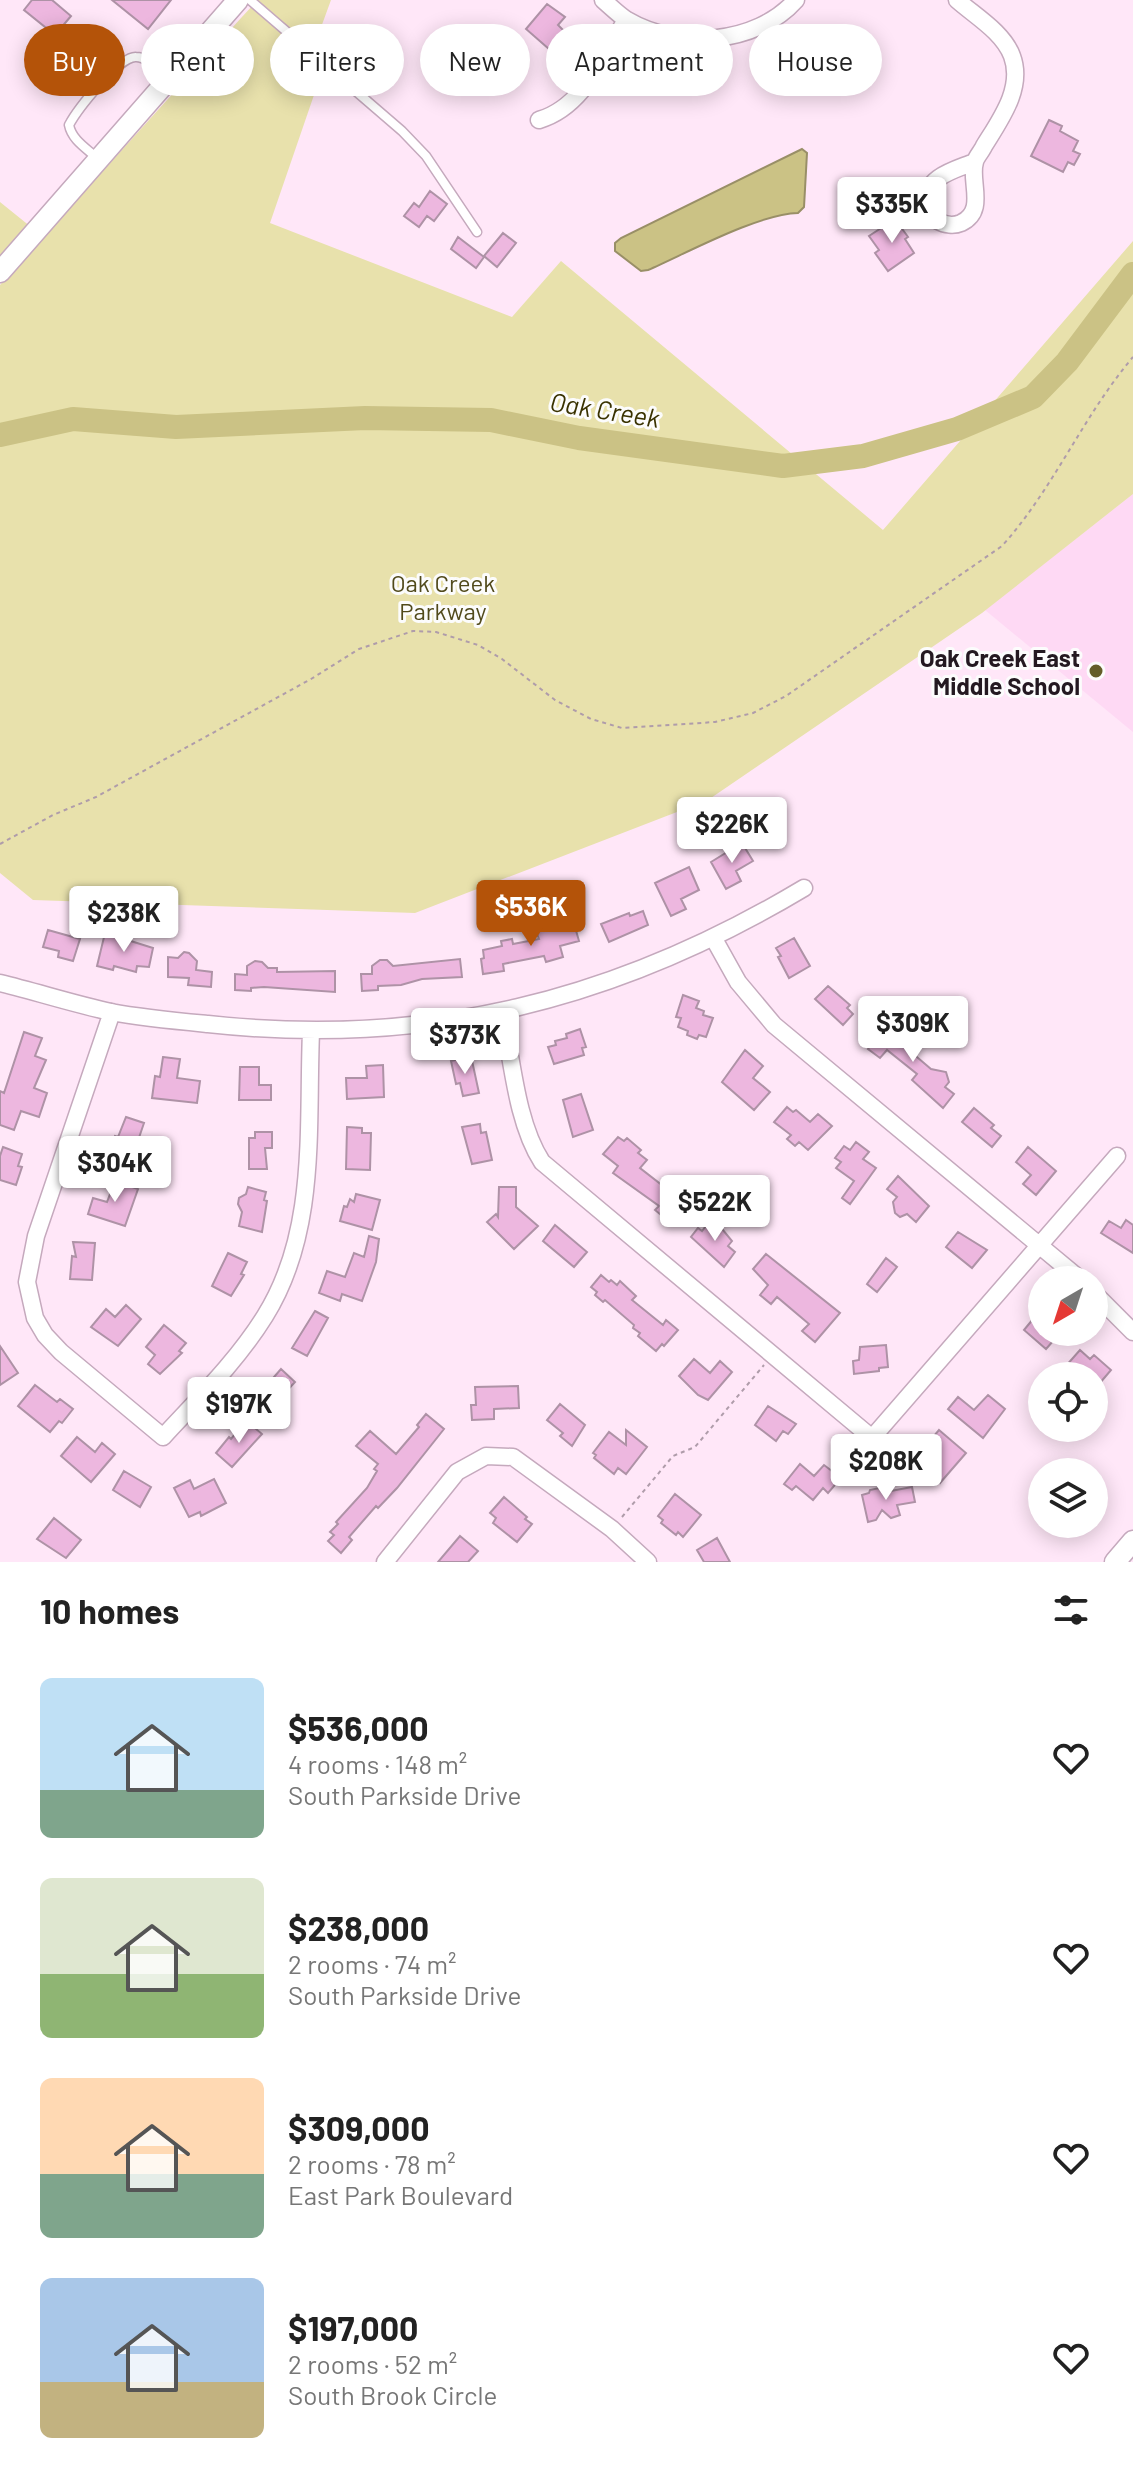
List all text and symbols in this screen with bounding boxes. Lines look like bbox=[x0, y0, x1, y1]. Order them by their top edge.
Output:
chip: Buy bbox=[24, 24, 125, 96]
chip: Rent bbox=[141, 24, 254, 96]
chip: Filters bbox=[270, 24, 404, 96]
chip: New bbox=[420, 24, 530, 96]
chip: Apartment bbox=[546, 24, 733, 96]
chip: House bbox=[749, 24, 882, 96]
pin: $335K bbox=[836, 177, 948, 245]
text: $335K bbox=[855, 187, 929, 218]
water label: Oak Creek bbox=[548, 385, 662, 433]
park label: Oak Creek Parkway bbox=[391, 568, 495, 625]
place label: Oak Creek East Middle School bbox=[920, 643, 1080, 700]
marker: Oak Creek East Middle School bbox=[1087, 662, 1105, 680]
pin: $226K bbox=[676, 797, 788, 865]
text: $226K bbox=[695, 807, 769, 838]
pin: $536K bbox=[475, 880, 587, 948]
pin: $238K bbox=[68, 886, 180, 954]
text: $536K bbox=[494, 890, 568, 921]
text: $238K bbox=[87, 896, 161, 927]
pin: $309K bbox=[857, 996, 969, 1064]
text: $309K bbox=[876, 1006, 950, 1037]
pin: $373K bbox=[409, 1008, 521, 1076]
text: $373K bbox=[429, 1018, 501, 1049]
pin: $304K bbox=[59, 1136, 171, 1204]
text: $304K bbox=[77, 1146, 153, 1177]
pin: $522K bbox=[659, 1175, 771, 1243]
text: $522K bbox=[678, 1185, 752, 1216]
north arrow bbox=[1028, 1266, 1108, 1346]
map controls bbox=[1028, 1266, 1108, 1538]
button: locate bbox=[1028, 1362, 1108, 1442]
pin: $197K bbox=[183, 1377, 295, 1445]
text: $197K bbox=[205, 1387, 273, 1418]
pin: $208K bbox=[830, 1434, 942, 1502]
text: $208K bbox=[849, 1444, 923, 1475]
button: layers bbox=[1028, 1458, 1108, 1538]
icon: filters bbox=[1049, 1588, 1093, 1632]
text: 10 homes bbox=[40, 1590, 179, 1631]
text: $536,000 bbox=[288, 1707, 429, 1748]
icon: home bbox=[104, 1710, 200, 1806]
icon: heart bbox=[1049, 1736, 1093, 1780]
text: 4 rooms · 148 m² bbox=[288, 1748, 467, 1779]
text: South Parkside Drive bbox=[288, 1779, 521, 1810]
text: $238,000 bbox=[288, 1907, 429, 1948]
icon: home bbox=[104, 1910, 200, 2006]
icon: heart bbox=[1049, 1936, 1093, 1980]
text: 2 rooms · 74 m² bbox=[288, 1948, 456, 1979]
text: South Parkside Drive bbox=[288, 1979, 521, 2010]
text: $309,000 bbox=[288, 2107, 430, 2148]
icon: home bbox=[104, 2110, 200, 2206]
icon: heart bbox=[1049, 2136, 1093, 2180]
text: 2 rooms · 78 m² bbox=[288, 2148, 456, 2179]
text: East Park Boulevard bbox=[288, 2179, 513, 2210]
text: $197,000 bbox=[288, 2307, 418, 2348]
icon: home bbox=[104, 2310, 200, 2406]
icon: heart bbox=[1049, 2336, 1093, 2380]
text: 2 rooms · 52 m² bbox=[288, 2348, 457, 2379]
text: South Brook Circle bbox=[288, 2379, 497, 2410]

